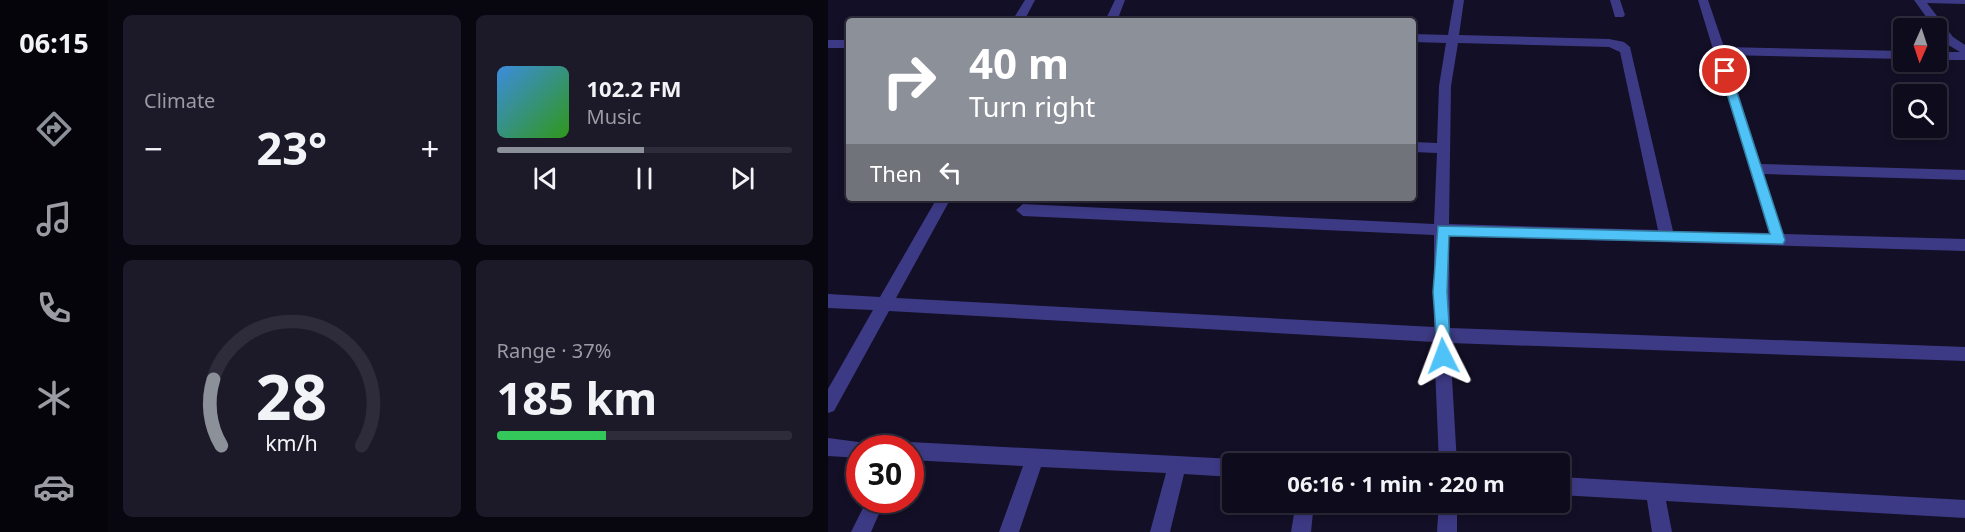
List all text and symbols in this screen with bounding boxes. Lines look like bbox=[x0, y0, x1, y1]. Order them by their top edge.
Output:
north arrow bbox=[1893, 18, 1947, 72]
map controls bbox=[1893, 18, 1947, 138]
text: 06:15 bbox=[19, 24, 89, 61]
text: 40 m bbox=[969, 34, 1069, 91]
icon: right bbox=[870, 42, 948, 120]
pin bbox=[1699, 45, 1750, 96]
icon: arrive bbox=[1708, 54, 1741, 87]
text: 102.2 FM bbox=[587, 73, 682, 103]
button: search bbox=[1893, 84, 1947, 138]
text: Climate bbox=[144, 87, 215, 114]
text: Turn right bbox=[969, 88, 1095, 125]
text: Music bbox=[587, 103, 641, 130]
icon: directions bbox=[33, 108, 75, 150]
text: 23° bbox=[256, 117, 327, 178]
text: − bbox=[144, 126, 163, 171]
text: + bbox=[421, 126, 440, 171]
icon: left bbox=[934, 156, 967, 189]
text: Then bbox=[870, 158, 922, 188]
icon: previous bbox=[529, 162, 562, 195]
icon: pause bbox=[628, 162, 661, 195]
icon: next bbox=[726, 162, 759, 195]
icon: music bbox=[33, 198, 75, 240]
icon: phone bbox=[33, 287, 75, 329]
position arrow bbox=[1411, 324, 1475, 388]
text: Range · 37% bbox=[497, 337, 611, 364]
text: 28 bbox=[256, 353, 327, 438]
text: 185 km bbox=[497, 367, 657, 428]
icon: climate bbox=[33, 377, 75, 419]
text: km/h bbox=[265, 428, 318, 457]
speed limit sign: 30 bbox=[846, 435, 924, 513]
icon: car bbox=[33, 466, 75, 508]
text: 06:16 · 1 min · 220 m bbox=[1287, 468, 1505, 498]

